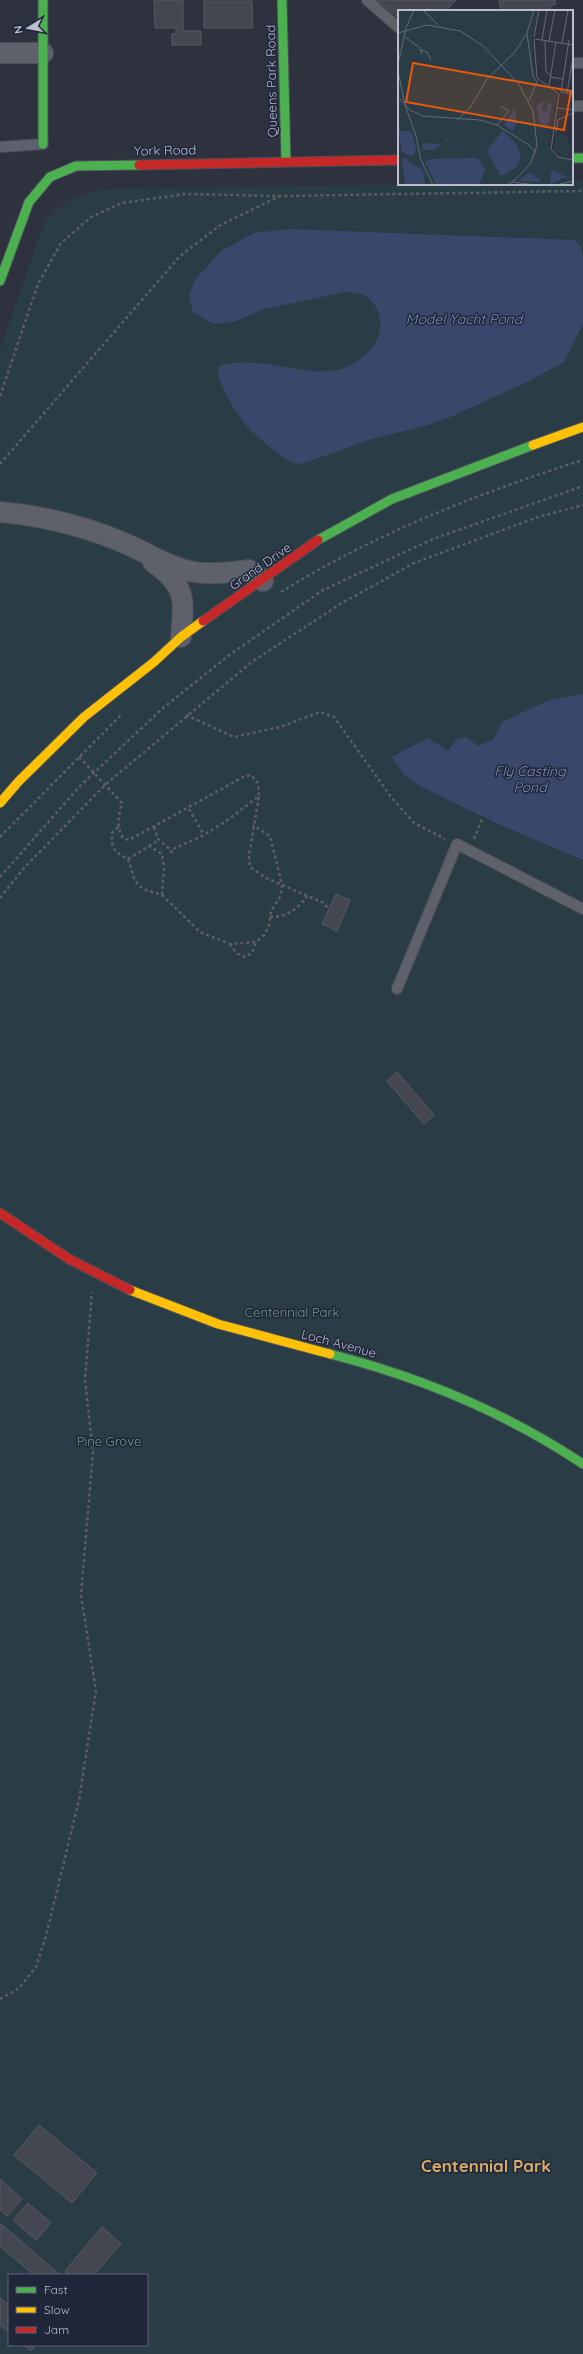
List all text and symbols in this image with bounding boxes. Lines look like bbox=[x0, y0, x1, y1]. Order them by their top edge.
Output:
north arrow bbox=[8, 8, 48, 48]
inset map bbox=[398, 10, 573, 185]
text: N bbox=[11, 25, 26, 35]
street label: Queens Park Road bbox=[262, 25, 280, 137]
street label: York Road bbox=[134, 141, 196, 159]
water label: Model Yacht Pond bbox=[406, 310, 524, 328]
street label: Grand Drive bbox=[226, 539, 294, 593]
water label: Fly Casting Pond bbox=[494, 762, 567, 796]
park label: Centennial Park bbox=[245, 1304, 339, 1320]
street label: Loch Avenue bbox=[300, 1325, 378, 1361]
park label: Pine Grove bbox=[77, 1433, 141, 1449]
district label: Centennial Park bbox=[421, 2155, 551, 2176]
legend bbox=[8, 2274, 148, 2346]
text: Fast bbox=[44, 2282, 68, 2297]
text: Slow bbox=[44, 2302, 70, 2317]
text: Jam bbox=[44, 2322, 69, 2337]

